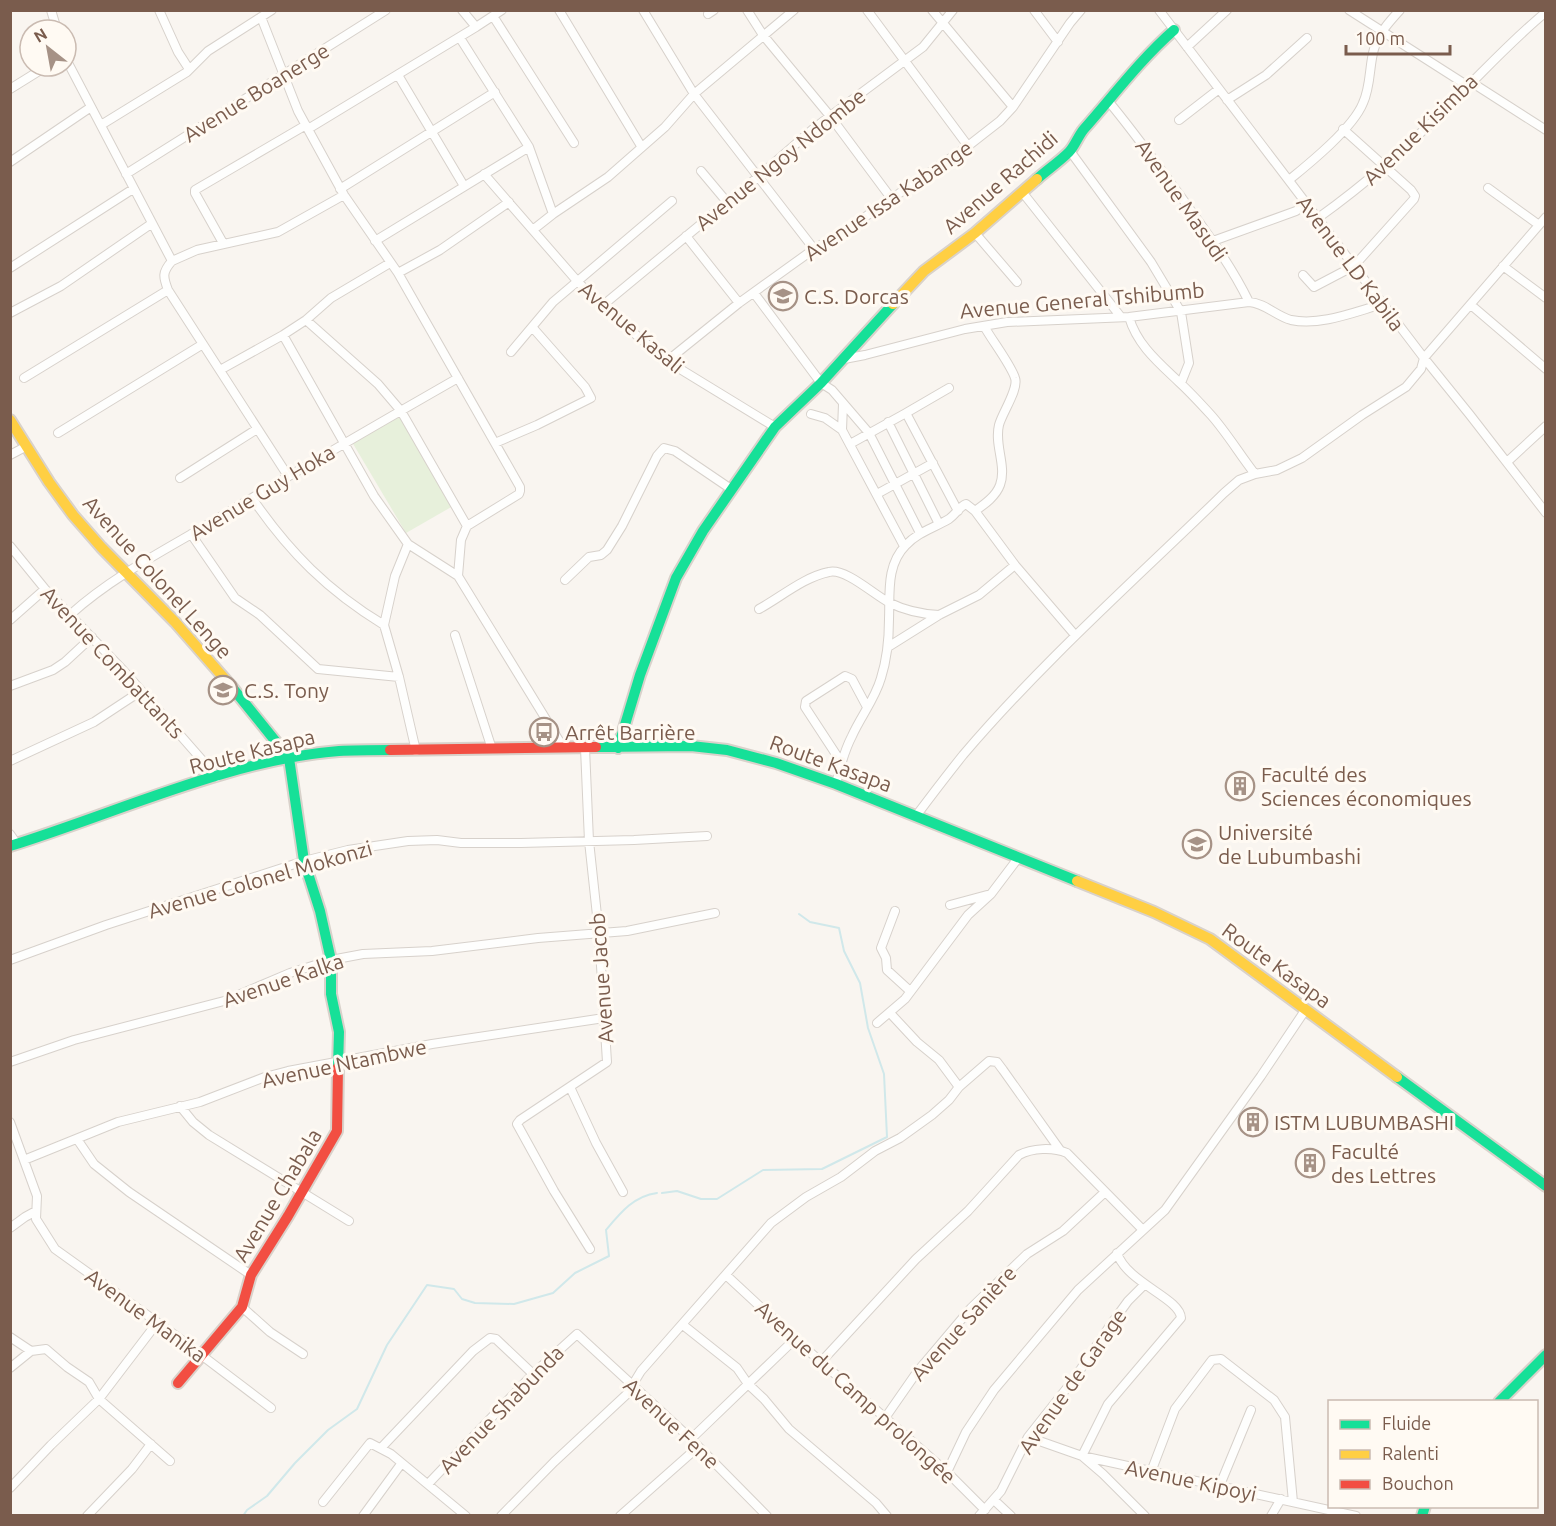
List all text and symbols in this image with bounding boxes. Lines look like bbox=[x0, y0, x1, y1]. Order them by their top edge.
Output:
north arrow bbox=[18, 18, 78, 78]
scale bar bbox=[1346, 18, 1450, 56]
text: N bbox=[31, 24, 50, 46]
text: 100 m bbox=[1355, 28, 1405, 48]
street label: Avenue Boanerge bbox=[179, 38, 333, 146]
street label: Avenue Kisimba bbox=[1358, 69, 1482, 189]
street label: Avenue Ngoy Ndombe bbox=[690, 83, 870, 235]
street label: Avenue Rachidi bbox=[938, 126, 1062, 238]
street label: Avenue Issa Kabange bbox=[800, 135, 976, 265]
street label: Avenue Masudi bbox=[1131, 135, 1233, 265]
street label: Avenue LD Kabila bbox=[1292, 191, 1410, 335]
street label: Avenue Kasali bbox=[575, 276, 689, 378]
street label: Avenue General Tshibumb bbox=[959, 277, 1205, 323]
school or university icon: C.S. Dorcas bbox=[767, 280, 799, 312]
place label: C.S. Dorcas bbox=[804, 284, 909, 308]
street label: Avenue Guy Hoka bbox=[185, 439, 339, 545]
street label: Avenue Colonel Lenge bbox=[79, 491, 237, 663]
street label: Avenue Combattants bbox=[37, 581, 189, 743]
school or university icon: C.S. Tony bbox=[207, 674, 239, 706]
place label: C.S. Tony bbox=[244, 678, 329, 702]
bus stop icon: Arrêt Barrière bbox=[528, 716, 560, 748]
place label: Arrêt Barrière bbox=[565, 720, 695, 744]
street label: Route Kasapa bbox=[187, 724, 317, 778]
street label: Route Kasapa bbox=[767, 730, 895, 796]
place label: Faculté des Sciences économiques bbox=[1261, 762, 1472, 810]
building icon: Faculté des Sciences économiques bbox=[1224, 770, 1256, 802]
place label: Université de Lubumbashi bbox=[1218, 820, 1361, 868]
school or university icon: Université de Lubumbashi bbox=[1181, 828, 1213, 860]
street label: Avenue Colonel Mokonzi bbox=[145, 835, 375, 923]
street label: Avenue Jacob bbox=[584, 912, 618, 1044]
street label: Route Kasapa bbox=[1218, 918, 1336, 1012]
street label: Avenue Kalka bbox=[220, 948, 346, 1012]
street label: Avenue Ntambwe bbox=[259, 1034, 429, 1092]
building icon: ISTM LUBUMBASHI bbox=[1237, 1106, 1269, 1138]
place label: ISTM LUBUMBASHI bbox=[1274, 1110, 1454, 1134]
street label: Avenue Chabala bbox=[228, 1124, 326, 1266]
place label: Faculté des Lettres bbox=[1331, 1139, 1436, 1187]
building icon: Faculté des Lettres bbox=[1294, 1147, 1326, 1179]
street label: Avenue Sanière bbox=[905, 1261, 1021, 1385]
street label: Avenue Manika bbox=[81, 1263, 211, 1367]
street label: Avenue du Camp prolongée bbox=[751, 1296, 961, 1488]
street label: Avenue de Garage bbox=[1013, 1304, 1131, 1458]
street label: Avenue Shabunda bbox=[434, 1340, 568, 1478]
street label: Avenue Fene bbox=[619, 1373, 725, 1473]
legend bbox=[1328, 1400, 1538, 1508]
text: Fluide bbox=[1382, 1413, 1431, 1433]
text: Ralenti bbox=[1382, 1443, 1439, 1463]
street label: Avenue Kipoyi bbox=[1123, 1454, 1259, 1506]
text: Bouchon bbox=[1382, 1473, 1454, 1493]

